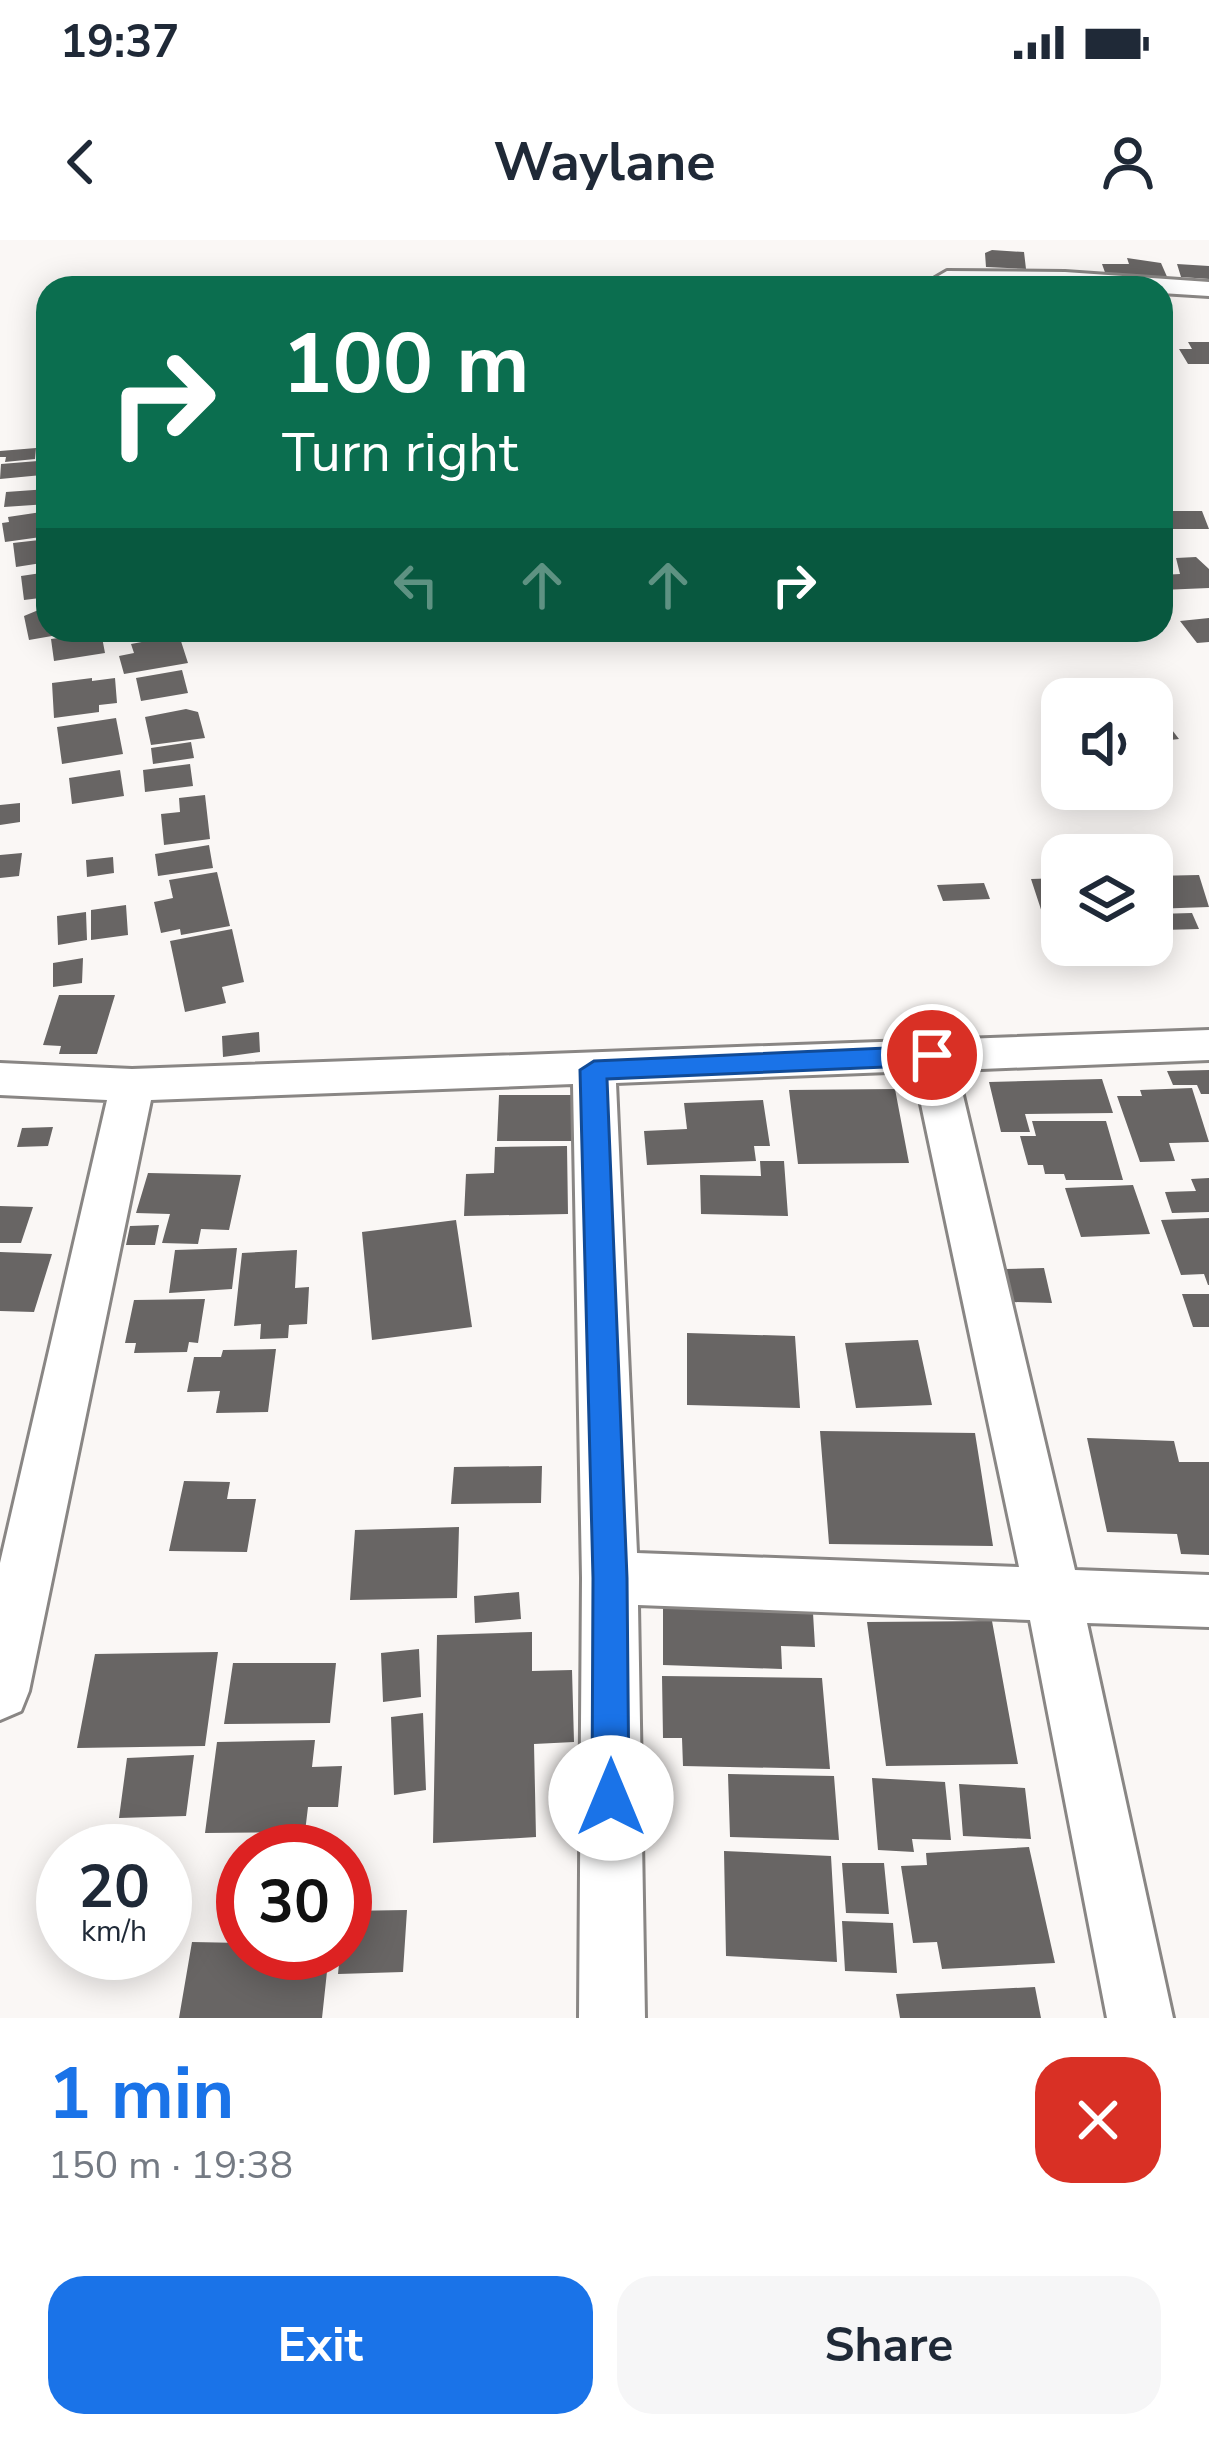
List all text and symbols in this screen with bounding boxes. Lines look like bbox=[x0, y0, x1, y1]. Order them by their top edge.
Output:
text: 19:37 bbox=[60, 12, 179, 73]
text: Waylane bbox=[493, 125, 716, 199]
icon: back bbox=[48, 129, 114, 195]
icon: person bbox=[1095, 129, 1161, 195]
text: 100 m bbox=[282, 307, 530, 422]
icon: right bbox=[84, 324, 240, 480]
text: Turn right bbox=[282, 416, 518, 490]
icon: left bbox=[383, 552, 449, 618]
icon: ahead bbox=[509, 552, 575, 618]
icon: ahead bbox=[635, 552, 701, 618]
icon: right bbox=[761, 552, 827, 618]
map controls bbox=[1041, 678, 1173, 966]
button: sound bbox=[1041, 678, 1173, 810]
button: layers bbox=[1041, 834, 1173, 966]
pin bbox=[881, 1004, 983, 1106]
icon: arrive bbox=[899, 1022, 965, 1088]
position arrow bbox=[548, 1735, 674, 1861]
speed limit sign: 30 bbox=[216, 1824, 372, 1980]
text: 20 bbox=[78, 1846, 150, 1928]
text: km/h bbox=[81, 1911, 147, 1952]
text: 1 min bbox=[48, 2045, 234, 2143]
button: close bbox=[1035, 2057, 1161, 2183]
text: 150 m · 19:38 bbox=[48, 2139, 293, 2192]
button: Exit bbox=[48, 2276, 593, 2414]
button: Share bbox=[617, 2276, 1161, 2414]

